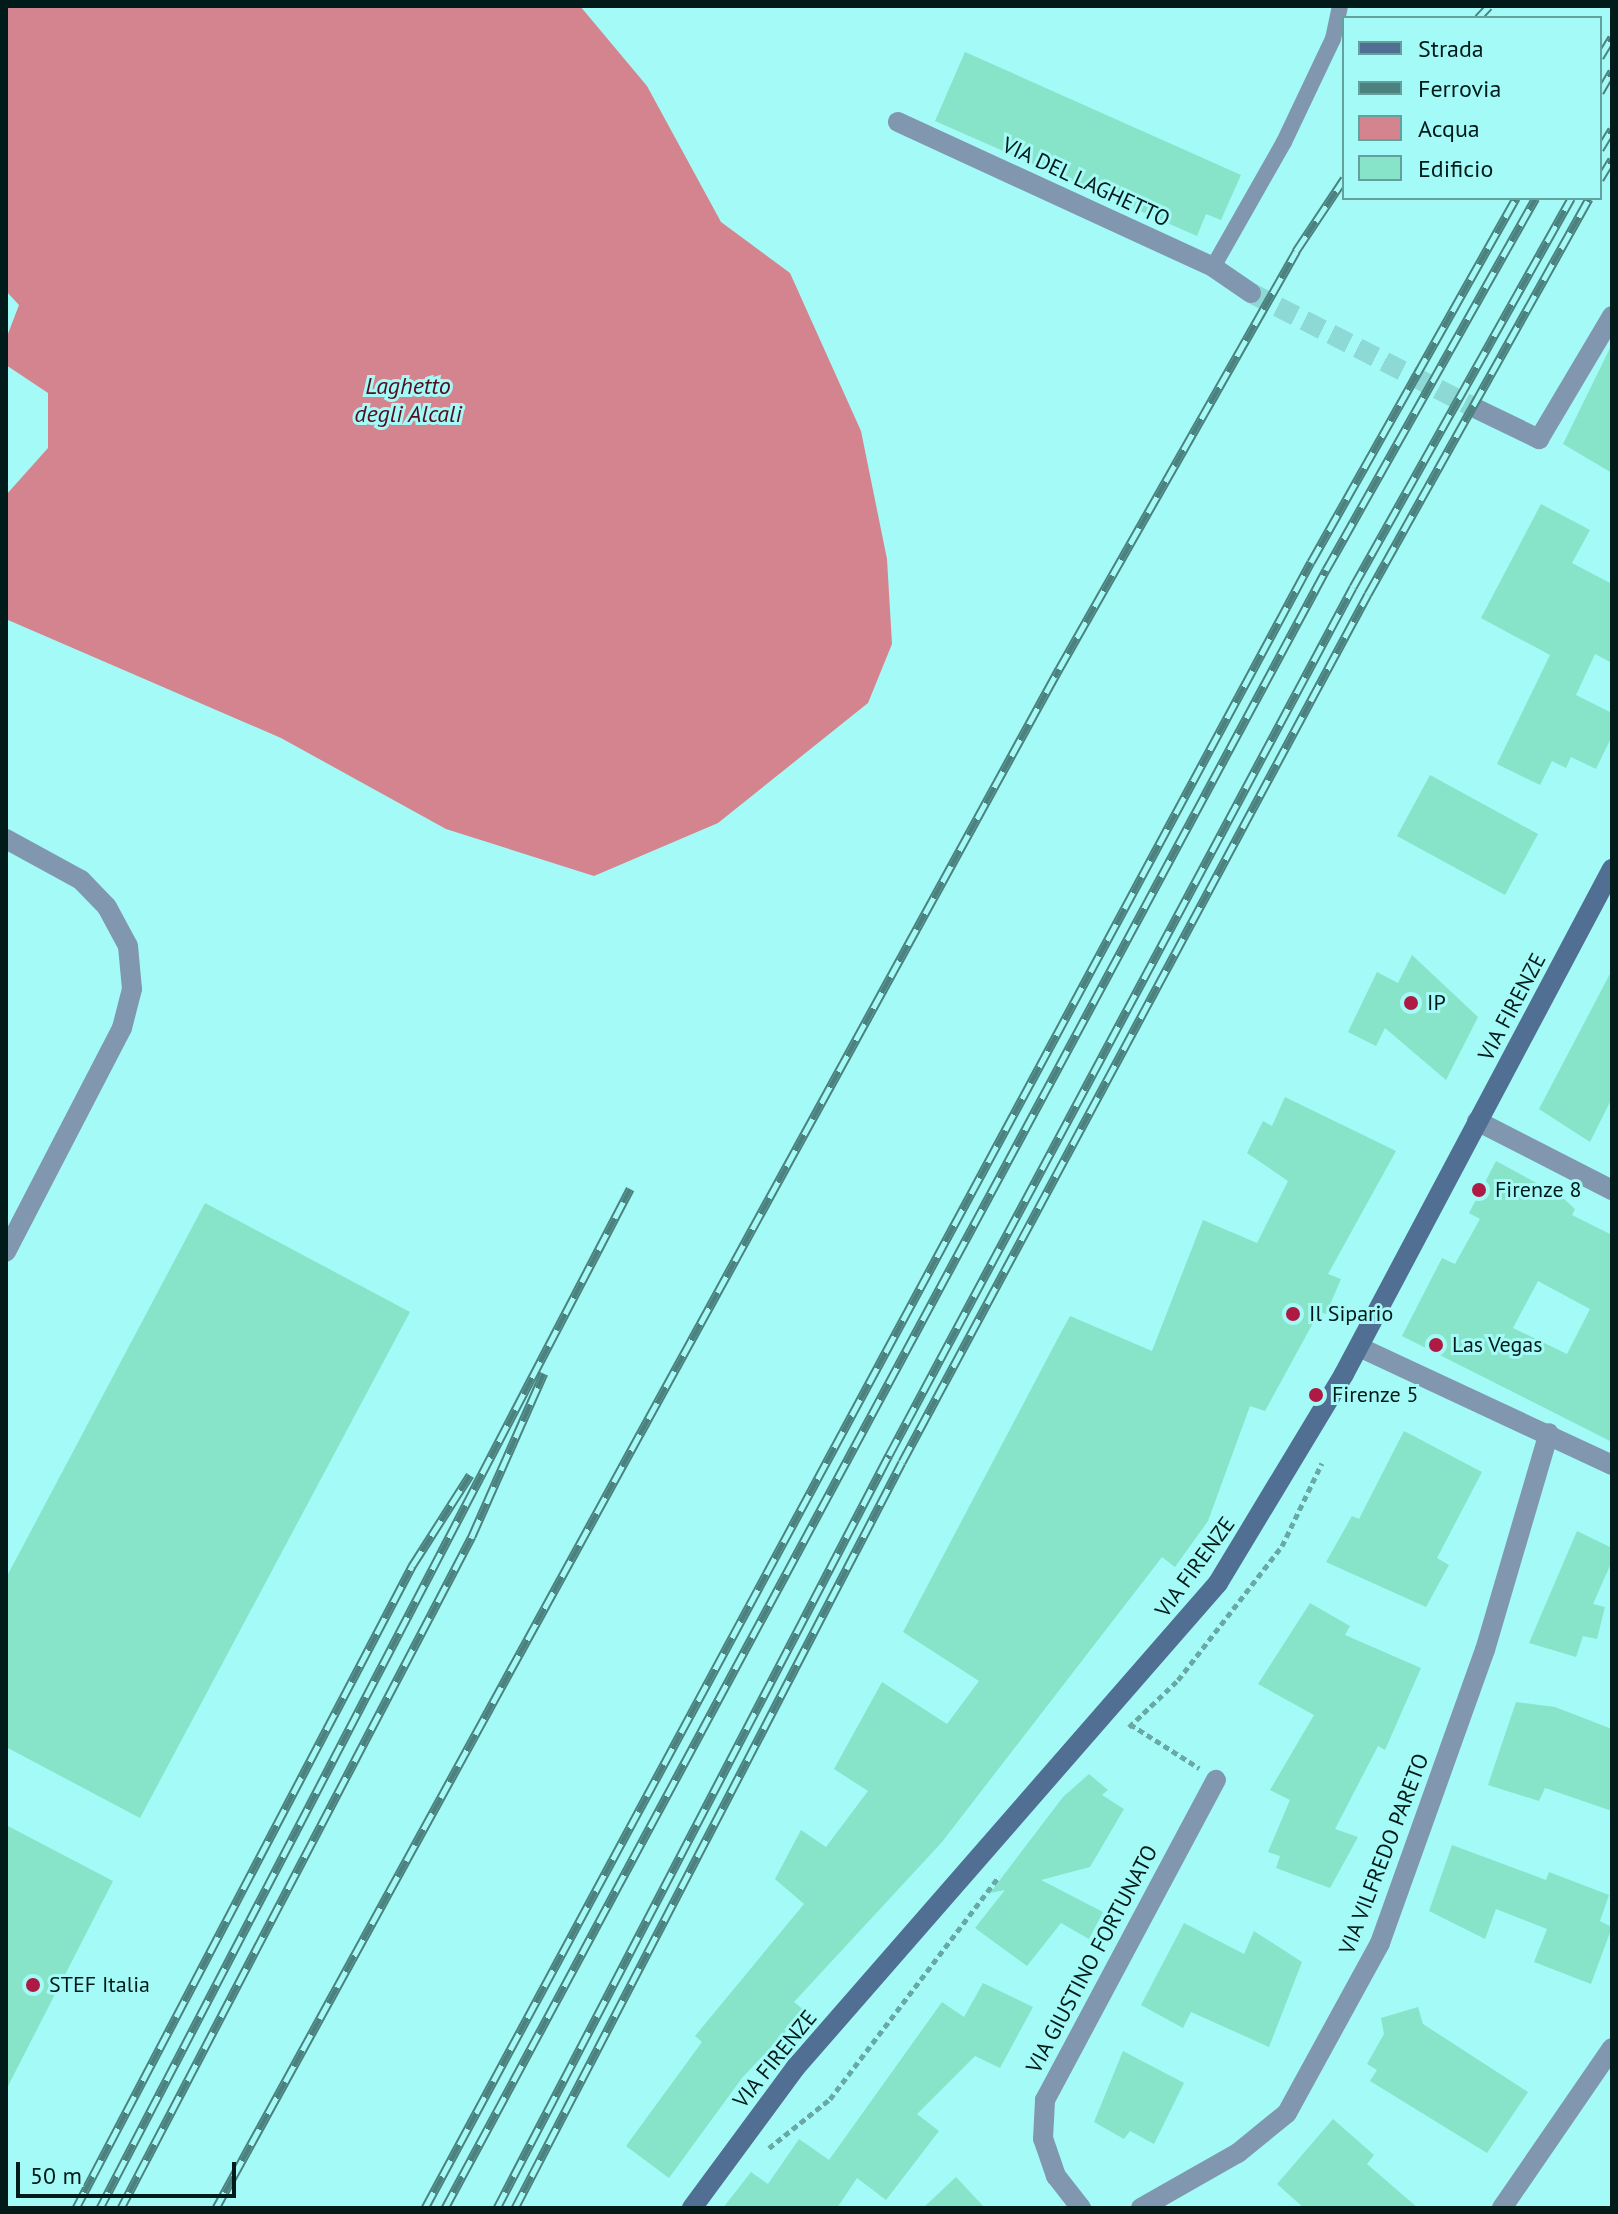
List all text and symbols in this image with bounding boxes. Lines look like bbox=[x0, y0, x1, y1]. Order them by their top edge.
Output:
legend bbox=[1342, 16, 1602, 200]
text: Strada bbox=[1418, 33, 1484, 64]
text: Ferrovia bbox=[1418, 73, 1501, 104]
text: Acqua bbox=[1418, 113, 1480, 144]
street label: VIA DEL LAGHETTO bbox=[997, 131, 1175, 233]
text: Edificio bbox=[1418, 153, 1493, 184]
water label: Laghetto degli Alcali bbox=[354, 372, 462, 428]
street label: VIA FIRENZE bbox=[1472, 948, 1552, 1066]
place label: IP bbox=[1427, 990, 1446, 1016]
marker: IP bbox=[1402, 994, 1420, 1012]
place label: Firenze 8 bbox=[1495, 1177, 1581, 1203]
marker: Firenze 8 bbox=[1470, 1181, 1488, 1199]
place label: Il Sipario bbox=[1309, 1301, 1393, 1327]
marker: Il Sipario bbox=[1284, 1305, 1302, 1323]
place label: Las Vegas bbox=[1452, 1332, 1543, 1358]
marker: Las Vegas bbox=[1427, 1336, 1445, 1354]
place label: Firenze 5 bbox=[1332, 1382, 1418, 1408]
marker: Firenze 5 bbox=[1307, 1386, 1325, 1404]
street label: VIA FIRENZE bbox=[1149, 1511, 1241, 1623]
street label: VIA VILFREDO PARETO bbox=[1333, 1749, 1435, 1959]
street label: VIA GIUSTINO FORTUNATO bbox=[1020, 1840, 1164, 2078]
place label: STEF Italia bbox=[49, 1972, 150, 1998]
marker: STEF Italia bbox=[24, 1976, 42, 1994]
street label: VIA FIRENZE bbox=[727, 2004, 823, 2114]
scale bar bbox=[20, 2146, 240, 2196]
text: 50 m bbox=[30, 2160, 82, 2191]

